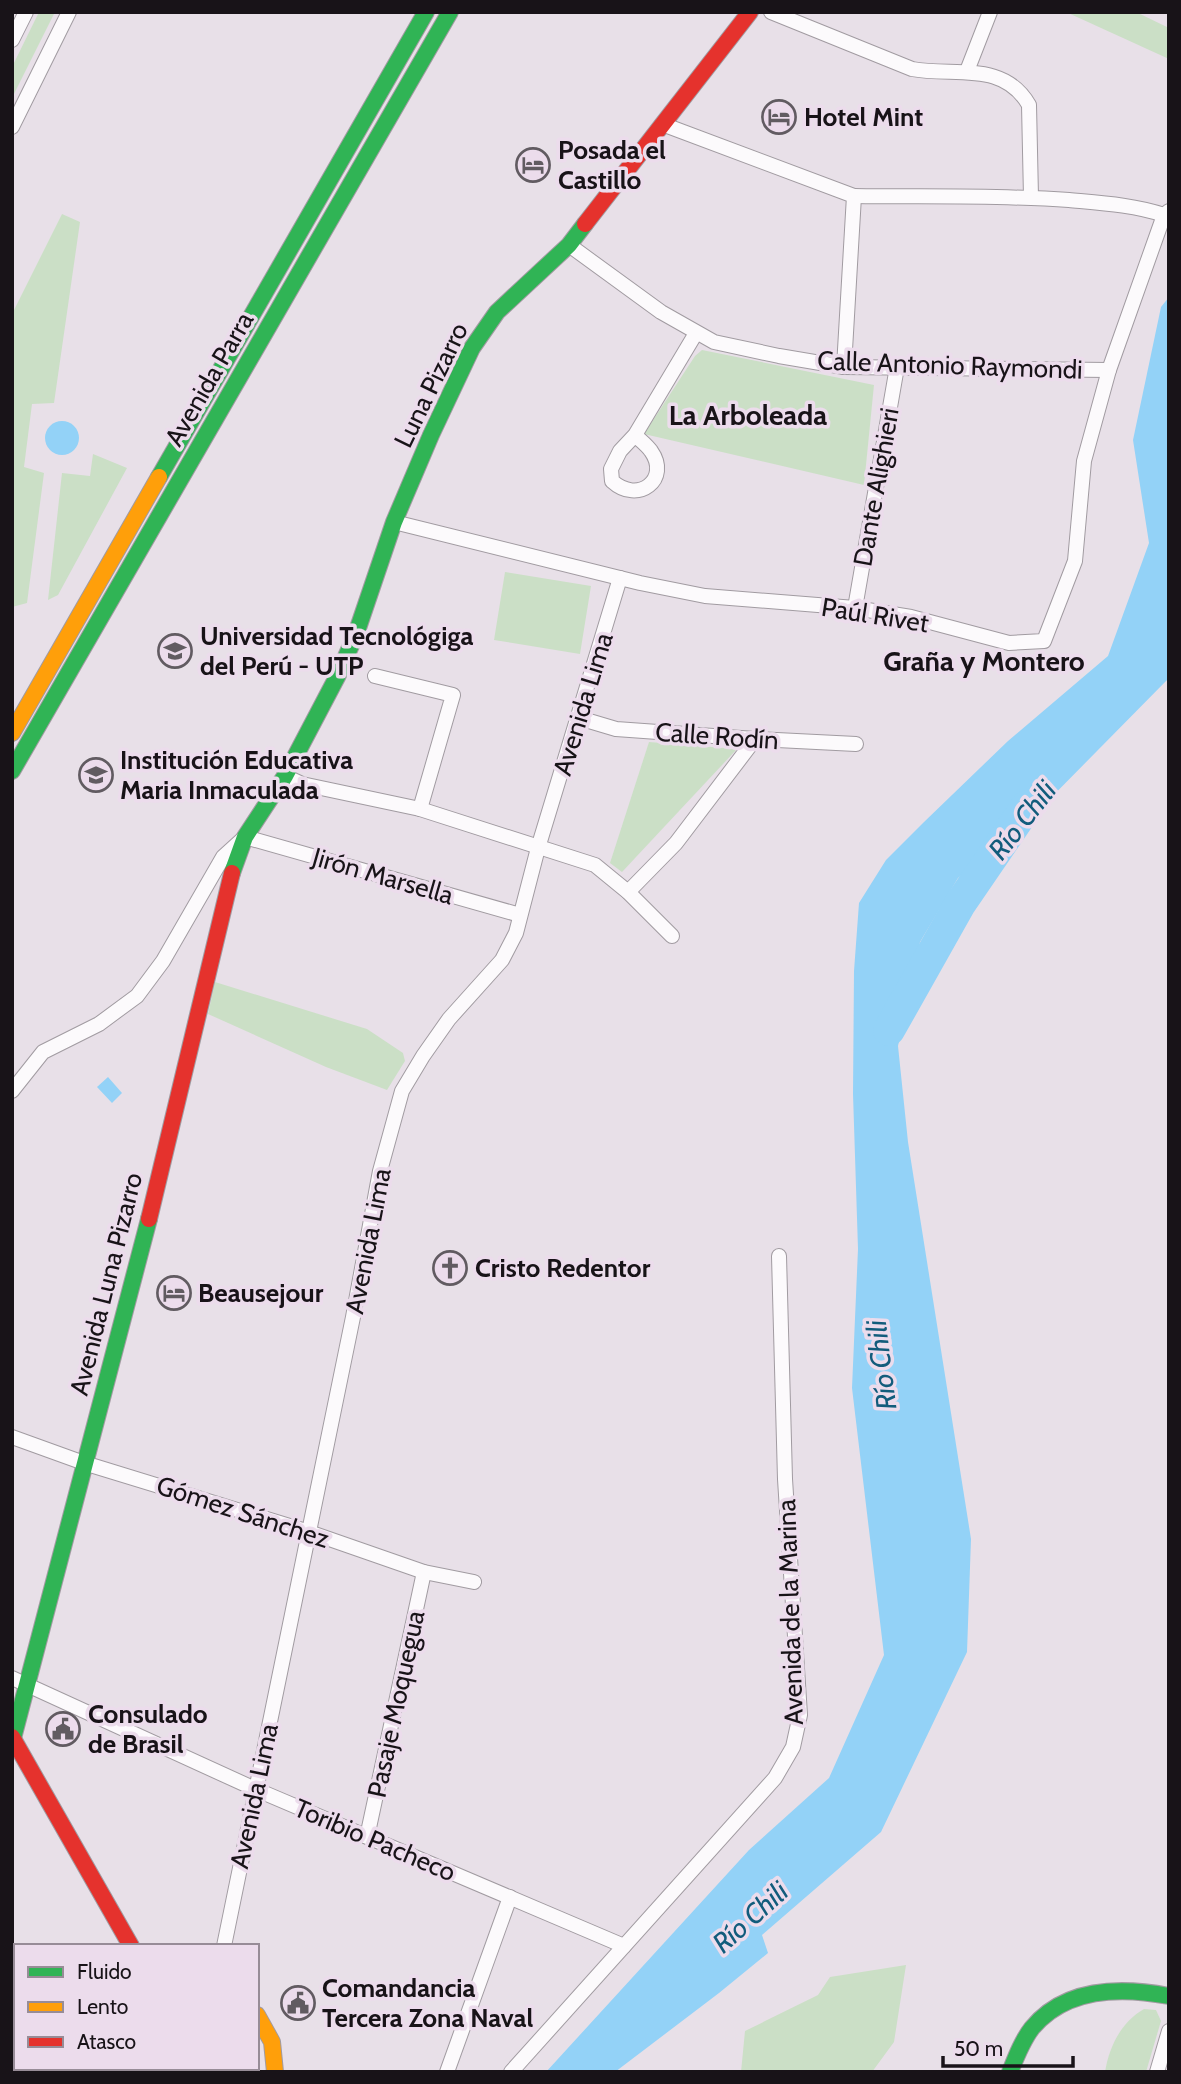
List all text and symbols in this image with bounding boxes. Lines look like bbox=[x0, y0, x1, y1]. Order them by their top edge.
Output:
hotel icon: Hotel Mint bbox=[760, 98, 798, 136]
place label: Hotel Mint bbox=[804, 101, 923, 133]
place label: Posada el Castillo bbox=[558, 134, 666, 196]
hotel icon: Posada el Castillo bbox=[514, 146, 552, 184]
street label: Avenida Parra bbox=[158, 306, 260, 452]
street label: Luna Pizarro bbox=[387, 317, 475, 453]
street label: Calle Antonio Raymondi bbox=[817, 344, 1083, 386]
district label: La Arboleada bbox=[669, 398, 827, 432]
street label: Dante Alighieri bbox=[846, 405, 906, 569]
street label: Paúl Rivet bbox=[819, 591, 931, 639]
place label: Universidad Tecnológiga del Perú - UTP bbox=[200, 620, 474, 682]
street label: Avenida Lima bbox=[546, 628, 620, 779]
school or university icon: Universidad Tecnológiga del Perú - UTP bbox=[156, 632, 194, 670]
district label: Graña y Montero bbox=[883, 644, 1085, 678]
street label: Calle Rodín bbox=[654, 716, 780, 756]
place label: Institución Educativa Maria Inmaculada bbox=[120, 744, 353, 806]
school or university icon: Institución Educativa Maria Inmaculada bbox=[77, 756, 115, 794]
water label: Río Chili bbox=[981, 773, 1064, 866]
street label: Jirón Marsella bbox=[308, 840, 458, 911]
street label: Avenida Lima bbox=[338, 1165, 398, 1317]
street label: Avenida Luna Pizarro bbox=[63, 1169, 149, 1399]
church icon: Cristo Redentor bbox=[431, 1249, 469, 1287]
place label: Cristo Redentor bbox=[475, 1252, 651, 1284]
hotel icon: Beausejour bbox=[155, 1274, 193, 1312]
place label: Beausejour bbox=[198, 1277, 324, 1309]
water label: Río Chili bbox=[859, 1317, 903, 1412]
street label: Gómez Sánchez bbox=[153, 1469, 333, 1555]
street label: Avenida de la Marina bbox=[770, 1498, 810, 1726]
street label: Pasaje Moquegua bbox=[361, 1607, 432, 1800]
place label: Consulado de Brasil bbox=[88, 1698, 208, 1760]
public building icon: Consulado de Brasil bbox=[44, 1710, 82, 1748]
street label: Avenida Lima bbox=[223, 1720, 285, 1872]
street label: Toribio Pacheco bbox=[290, 1792, 460, 1888]
water label: Río Chili bbox=[705, 1874, 796, 1960]
legend bbox=[14, 1944, 259, 2070]
text: Fluido bbox=[77, 1959, 132, 1984]
place label: Comandancia Tercera Zona Naval bbox=[322, 1972, 534, 2034]
public building icon: Comandancia Tercera Zona Naval bbox=[279, 1984, 317, 2022]
text: Lento bbox=[77, 1994, 128, 2019]
scale bar bbox=[943, 2024, 1072, 2068]
text: Atasco bbox=[77, 2029, 136, 2054]
text: 50 m bbox=[954, 2036, 1003, 2061]

